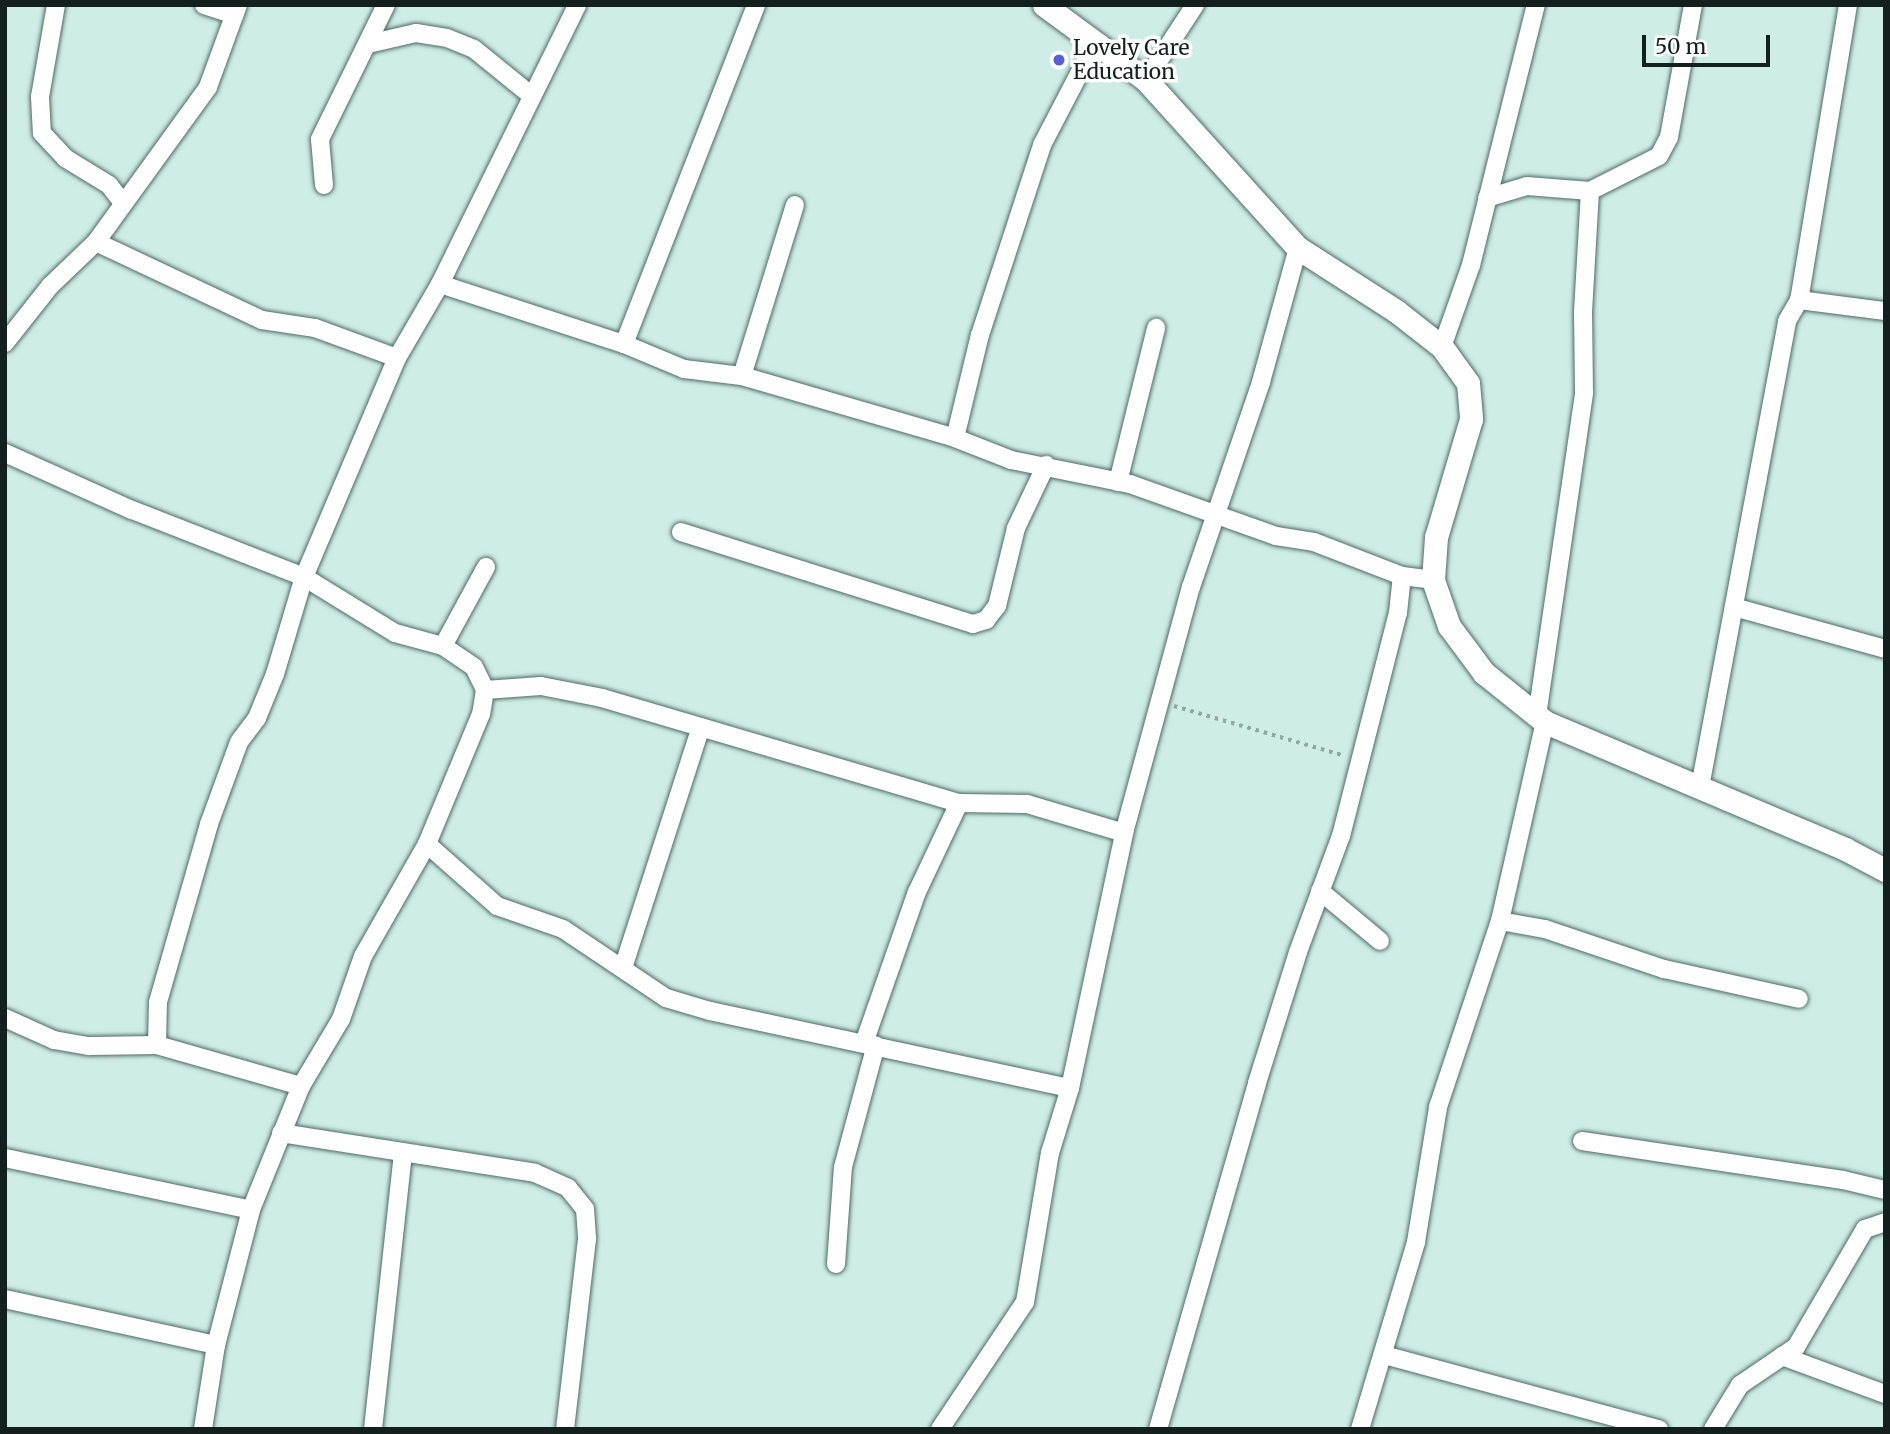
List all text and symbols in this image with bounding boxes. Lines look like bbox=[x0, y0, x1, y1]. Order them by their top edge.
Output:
scale bar bbox=[1645, 21, 1773, 65]
text: 50 m bbox=[1655, 33, 1706, 60]
place label: Lovely Care Education bbox=[1073, 35, 1189, 85]
marker: Lovely Care Education bbox=[1051, 52, 1067, 68]

